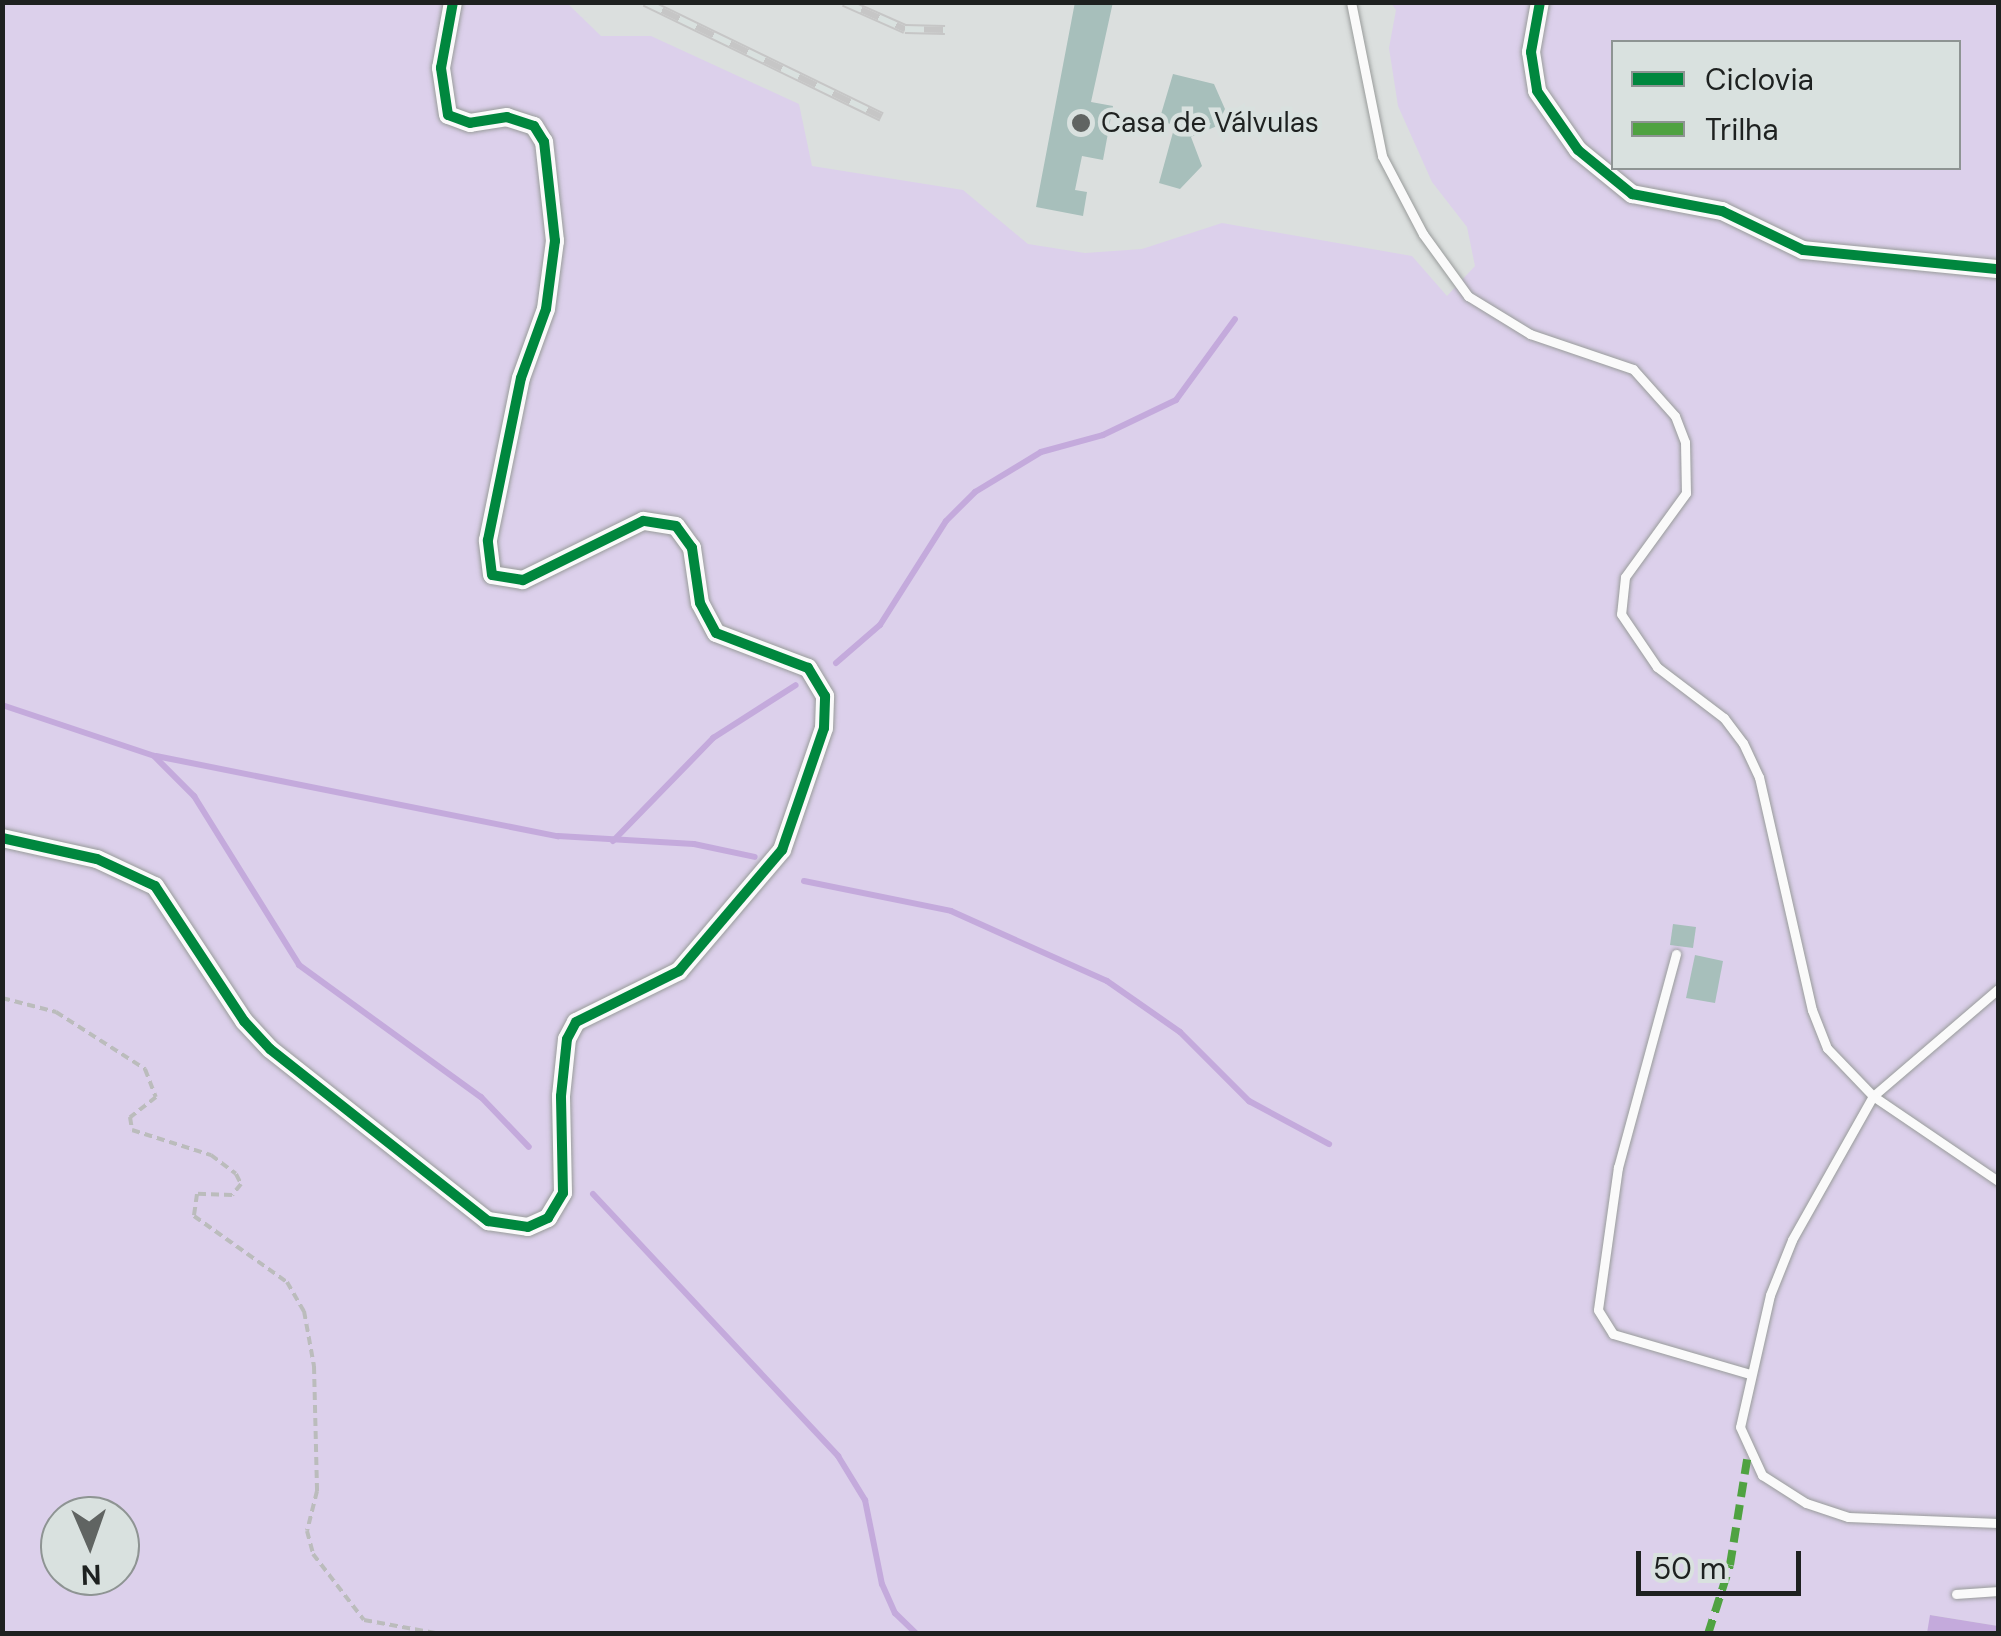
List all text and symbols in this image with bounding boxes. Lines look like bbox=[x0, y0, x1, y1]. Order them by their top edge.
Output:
legend bbox=[1611, 40, 1961, 170]
text: Ciclovia bbox=[1705, 60, 1814, 99]
place label: Casa de Válvulas bbox=[1101, 106, 1319, 140]
text: Trilha bbox=[1705, 110, 1779, 149]
marker: Casa de Válvulas bbox=[1070, 112, 1092, 134]
north arrow bbox=[40, 1496, 140, 1596]
scale bar bbox=[1641, 1531, 1806, 1593]
text: 50 m bbox=[1653, 1549, 1727, 1588]
text: N bbox=[80, 1556, 102, 1593]

